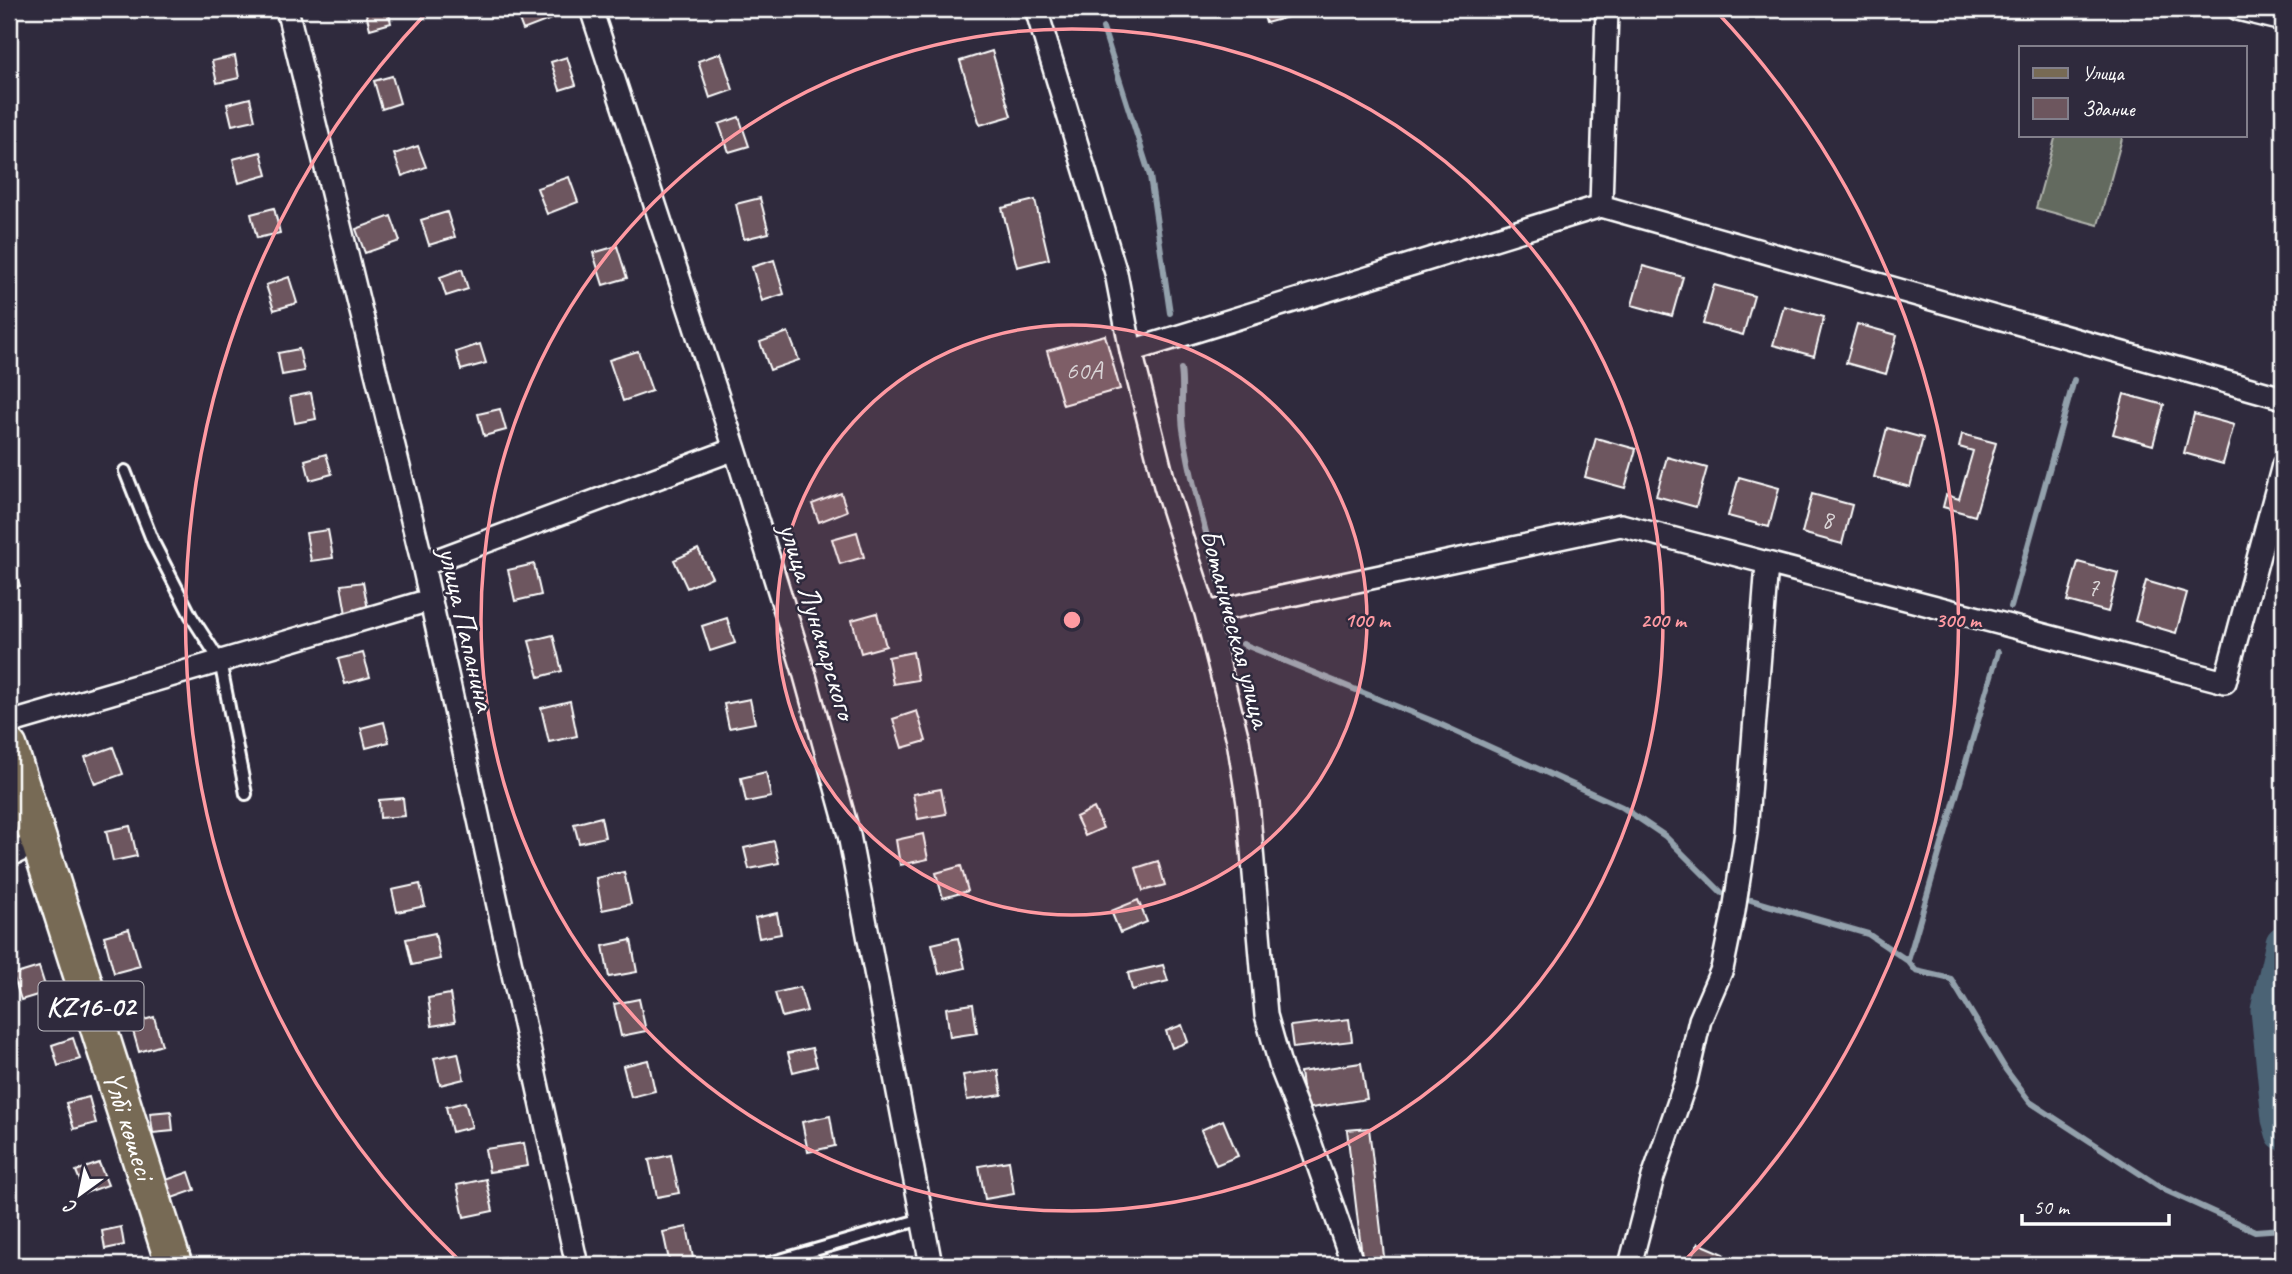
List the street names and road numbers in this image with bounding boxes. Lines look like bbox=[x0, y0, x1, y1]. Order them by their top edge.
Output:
street label: улица Луначарского bbox=[770, 516, 867, 727]
street label: Ботаническая улица bbox=[1191, 524, 1281, 734]
street label: улица Папанина bbox=[429, 541, 505, 717]
road number: KZ16-02 bbox=[38, 982, 144, 1030]
street label: Үлбі көшесі bbox=[94, 1066, 166, 1188]

